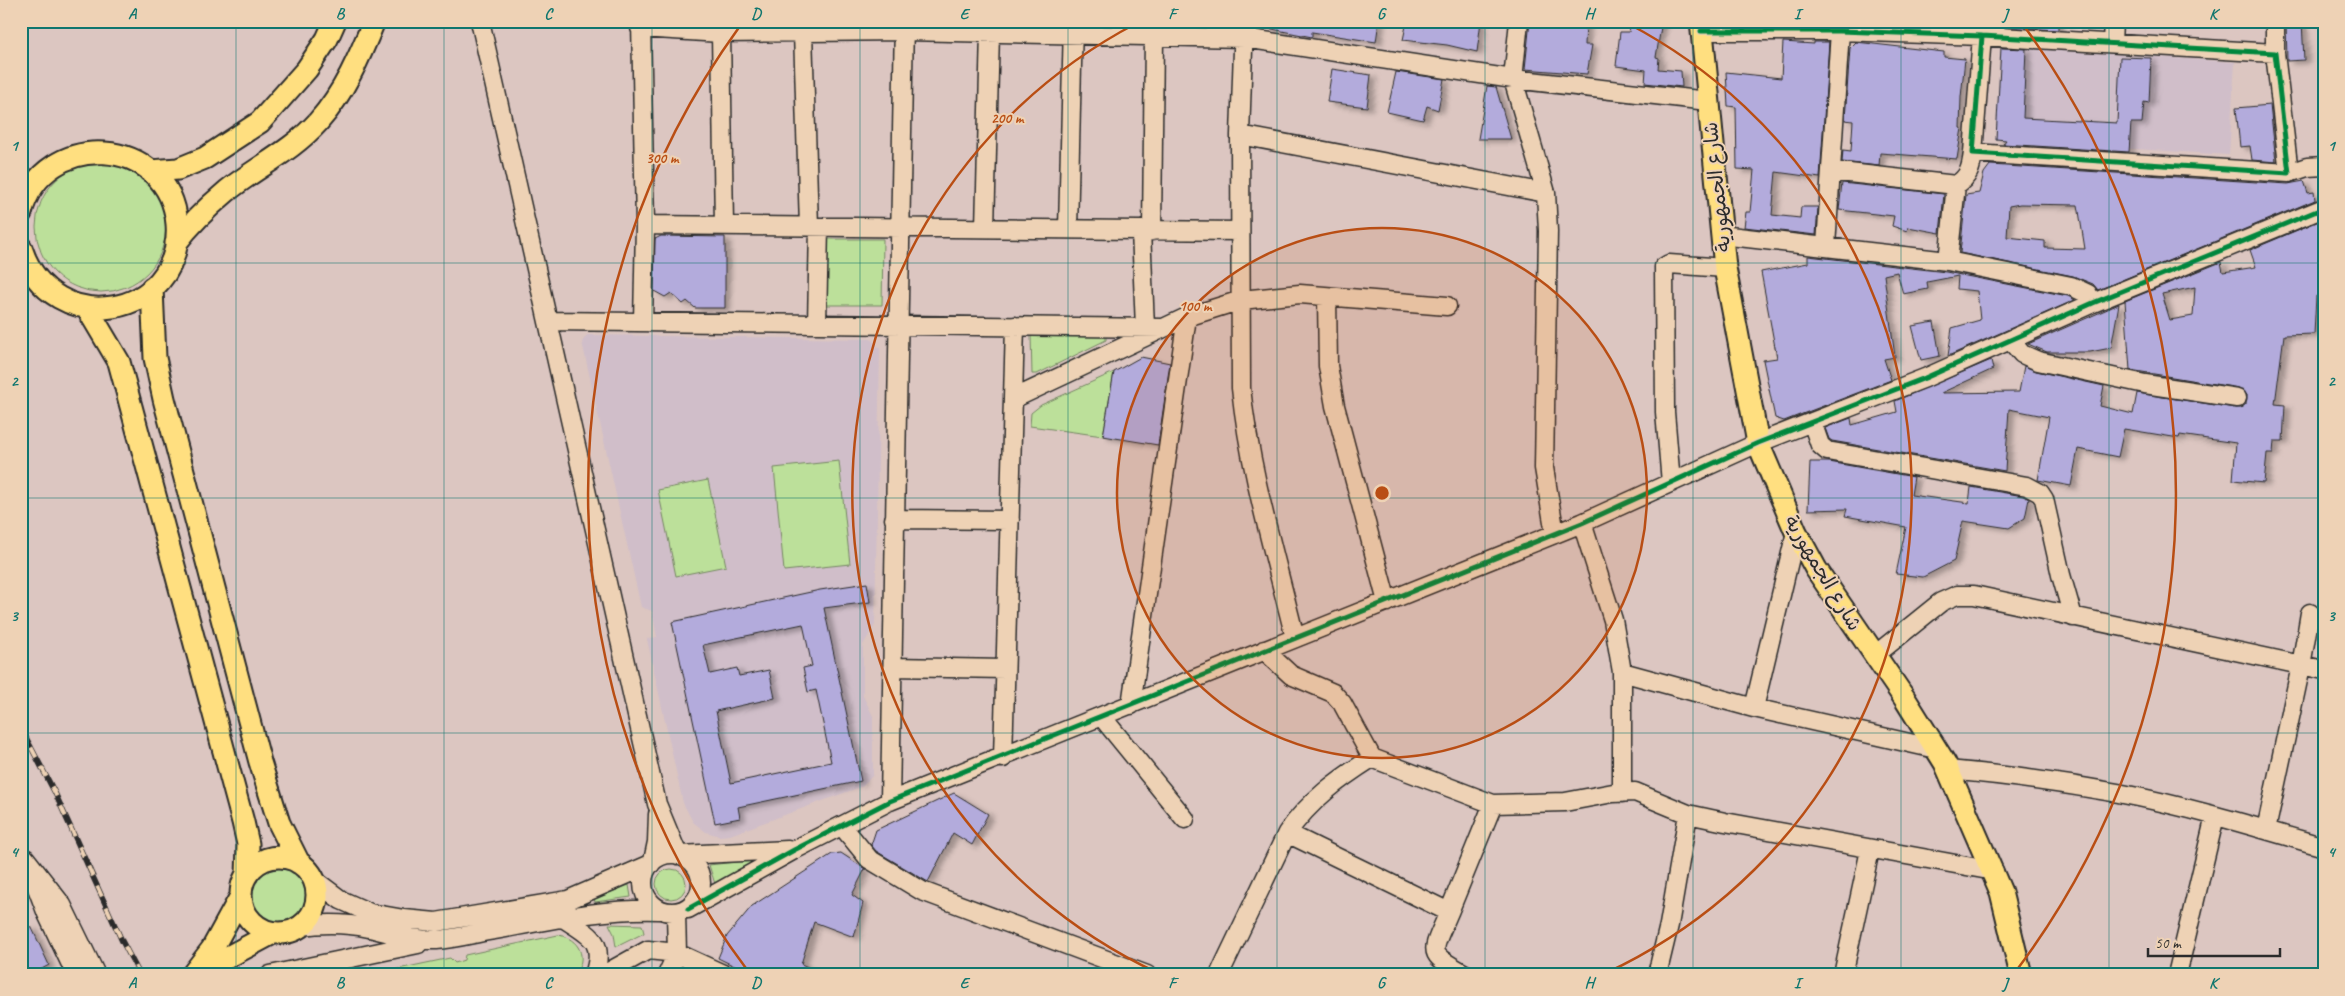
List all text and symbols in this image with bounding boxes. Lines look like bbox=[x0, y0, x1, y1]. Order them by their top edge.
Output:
text: A bbox=[128, 4, 138, 24]
text: B bbox=[336, 4, 346, 24]
text: C bbox=[544, 4, 554, 24]
text: D bbox=[751, 4, 762, 24]
text: E bbox=[960, 4, 971, 24]
text: F bbox=[1168, 4, 1179, 24]
text: G bbox=[1377, 4, 1387, 24]
text: H bbox=[1584, 4, 1596, 24]
text: I bbox=[1794, 4, 1804, 24]
text: J bbox=[2001, 4, 2010, 24]
text: K bbox=[2209, 4, 2221, 24]
text: 200 m bbox=[991, 109, 1025, 128]
street label: شارع الجمهورية bbox=[1698, 121, 1737, 253]
text: 1 bbox=[10, 136, 19, 156]
text: 1 bbox=[2327, 136, 2336, 156]
text: 300 m bbox=[646, 149, 680, 168]
text: 100 m bbox=[1179, 297, 1213, 316]
text: 2 bbox=[10, 371, 19, 391]
text: 2 bbox=[2327, 371, 2336, 391]
centre of rings bbox=[1373, 484, 1391, 502]
street label: شارع الجمهورية bbox=[1778, 511, 1867, 636]
text: 3 bbox=[10, 606, 19, 626]
text: 3 bbox=[2327, 606, 2336, 626]
text: 4 bbox=[10, 842, 19, 862]
text: 4 bbox=[2327, 842, 2336, 862]
scale bar bbox=[2148, 926, 2280, 958]
text: 50 m bbox=[2155, 934, 2182, 953]
text: A bbox=[128, 973, 138, 993]
text: B bbox=[336, 973, 346, 993]
text: C bbox=[544, 973, 554, 993]
text: D bbox=[751, 973, 762, 993]
text: E bbox=[960, 973, 971, 993]
text: F bbox=[1168, 973, 1179, 993]
text: G bbox=[1377, 973, 1387, 993]
text: H bbox=[1584, 973, 1596, 993]
text: I bbox=[1794, 973, 1804, 993]
text: J bbox=[2001, 973, 2010, 993]
text: K bbox=[2209, 973, 2221, 993]

